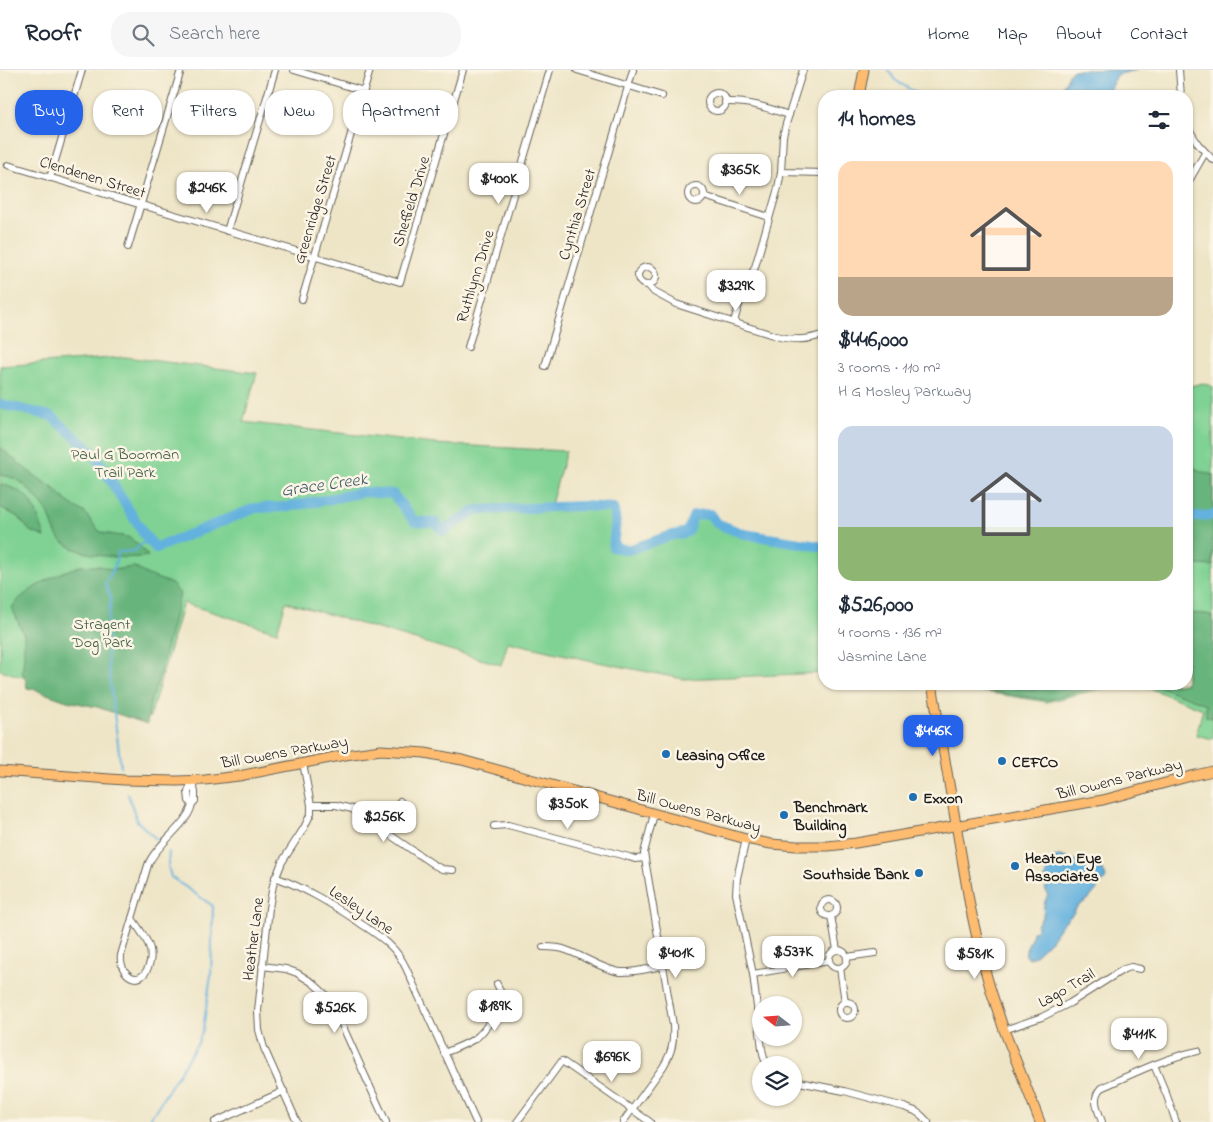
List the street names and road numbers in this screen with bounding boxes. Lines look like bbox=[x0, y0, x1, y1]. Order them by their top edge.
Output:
street label: Clendenen Street bbox=[36, 150, 149, 206]
street label: Greenridge Street bbox=[288, 152, 344, 267]
street label: Sheffield Drive bbox=[387, 153, 437, 250]
street label: Cynthia Street bbox=[553, 165, 603, 263]
street label: Ruthlynn Drive bbox=[450, 227, 502, 326]
street label: Bill Owens Parkway bbox=[218, 730, 350, 776]
street label: Bill Owens Parkway bbox=[1053, 753, 1185, 807]
street label: Bill Owens Parkway bbox=[633, 783, 764, 840]
street label: Lesley Lane bbox=[324, 880, 399, 942]
street label: Heather Lane bbox=[237, 895, 271, 982]
street label: Lago Trail bbox=[1034, 963, 1100, 1015]

